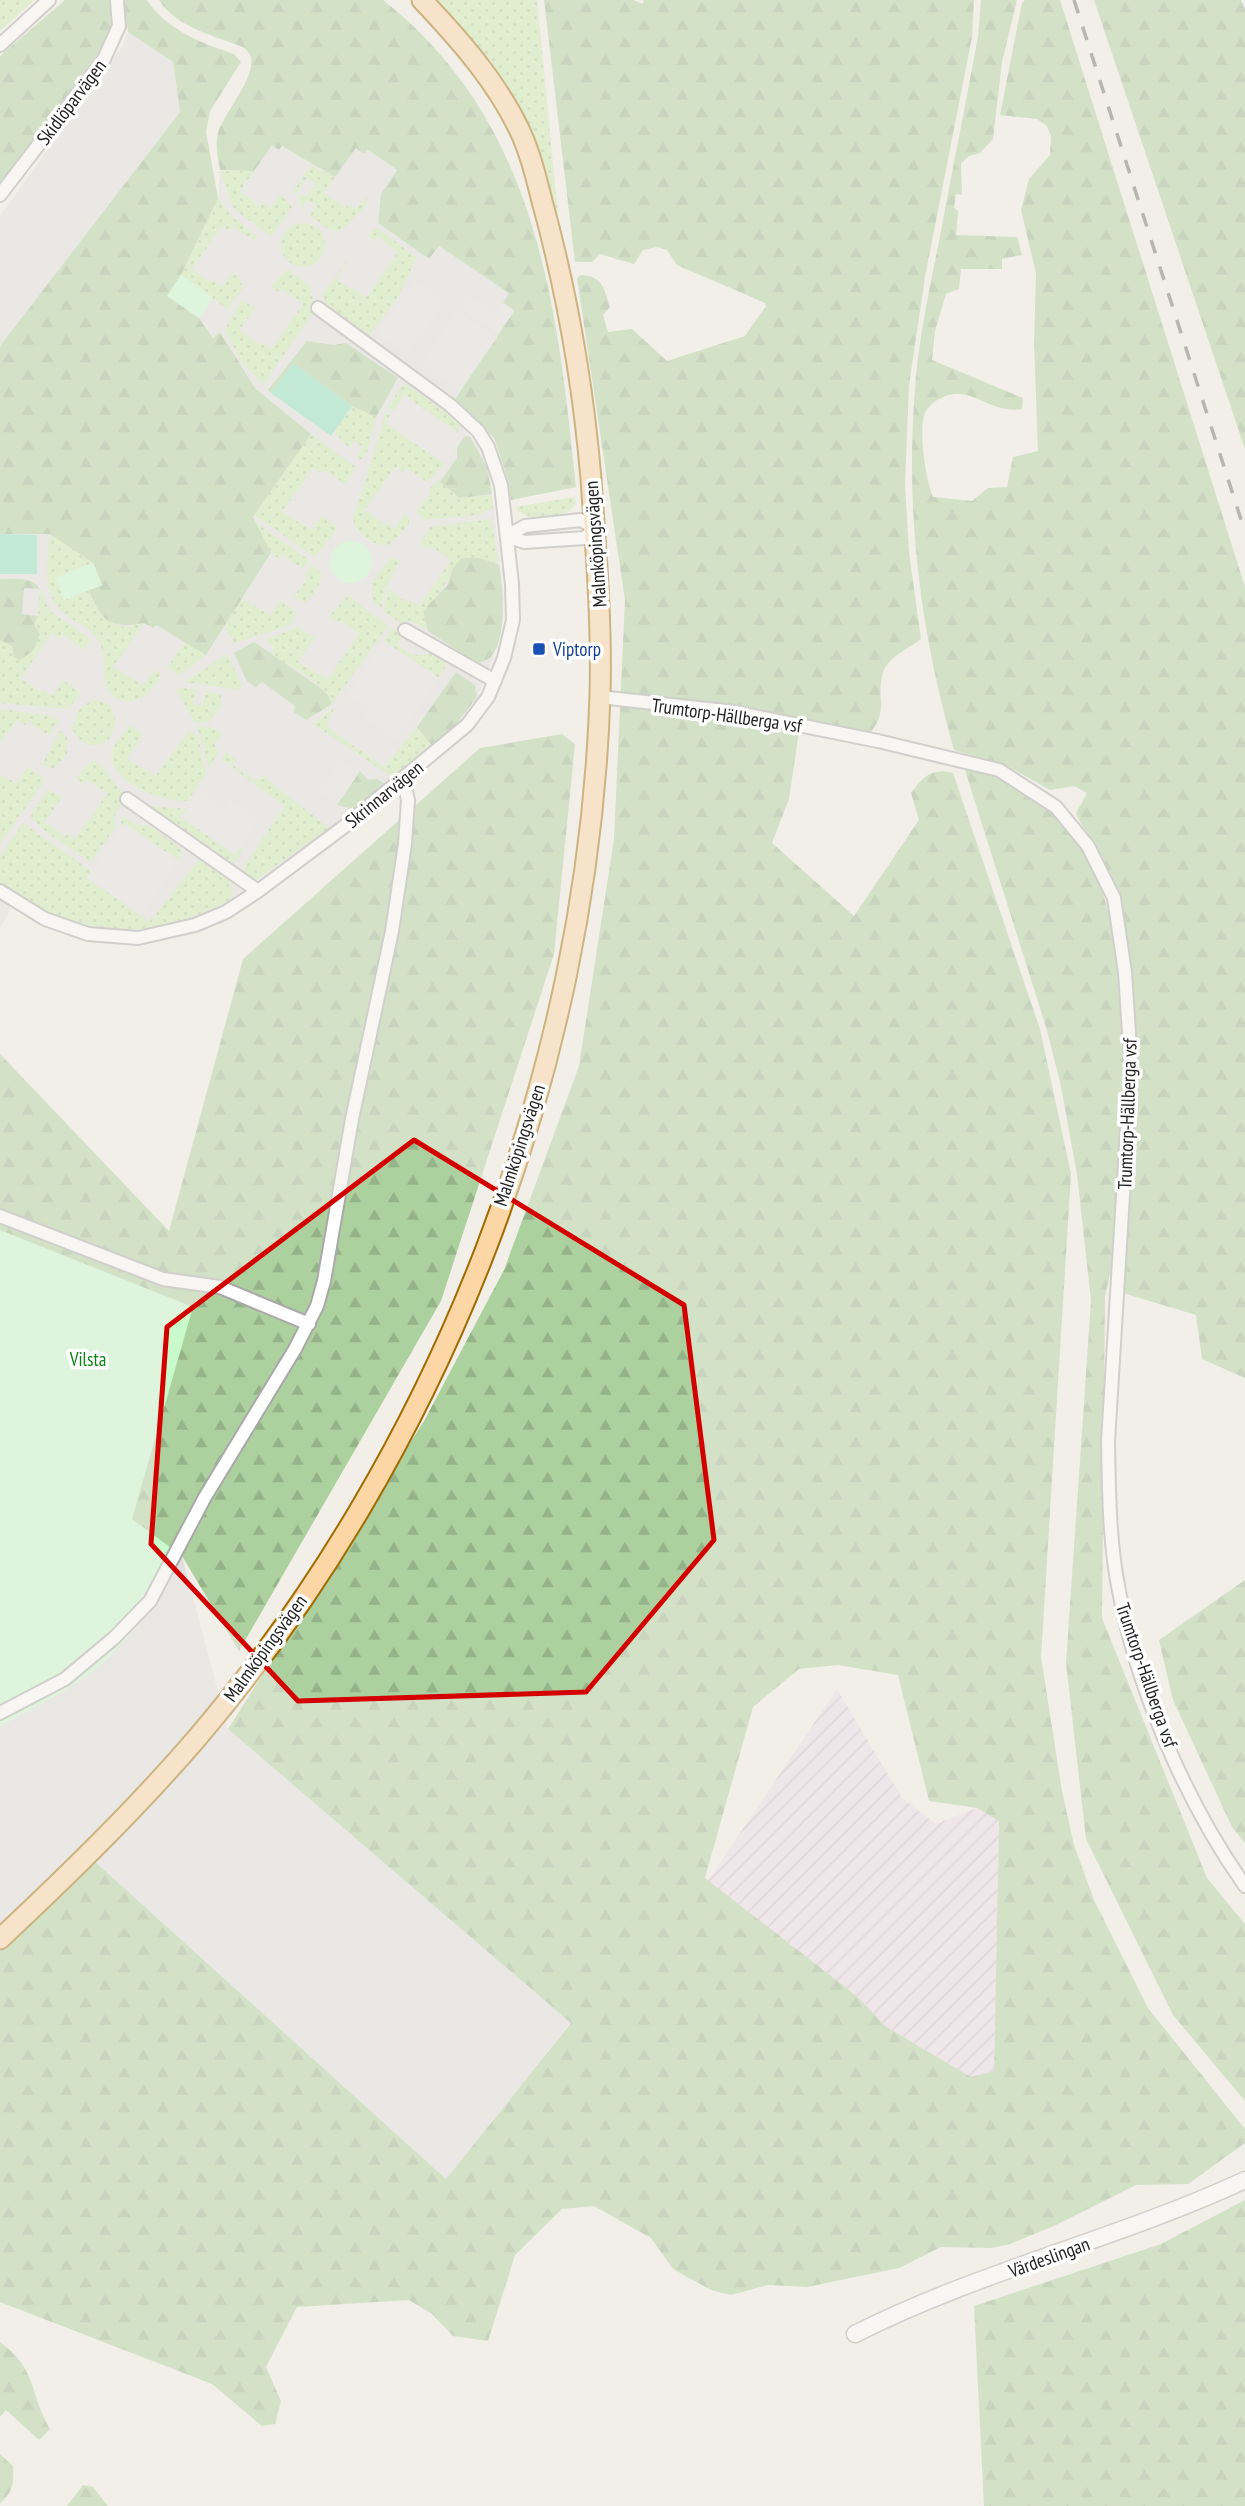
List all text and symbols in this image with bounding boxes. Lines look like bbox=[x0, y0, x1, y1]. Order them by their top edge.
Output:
street label: Skidlöparvägen bbox=[31, 54, 111, 150]
street label: Malmköpingsvägen bbox=[579, 480, 611, 608]
place label: Viptorp bbox=[552, 637, 601, 661]
marker: Viptorp bbox=[531, 641, 547, 657]
street label: Trumtorp-Hällberga vsf bbox=[650, 693, 805, 738]
street label: Skrinnarvägen bbox=[340, 755, 428, 833]
street label: Trumtorp-Hällberga vsf bbox=[1112, 1037, 1142, 1190]
street label: Malmköpingsvägen bbox=[488, 1081, 550, 1209]
park label: Vilsta bbox=[69, 1347, 106, 1371]
street label: Malmköpingsvägen bbox=[218, 1590, 312, 1706]
street label: Trumtorp-Hällberga vsf bbox=[1111, 1600, 1183, 1752]
street label: Värdeslingan bbox=[1004, 2231, 1093, 2283]

